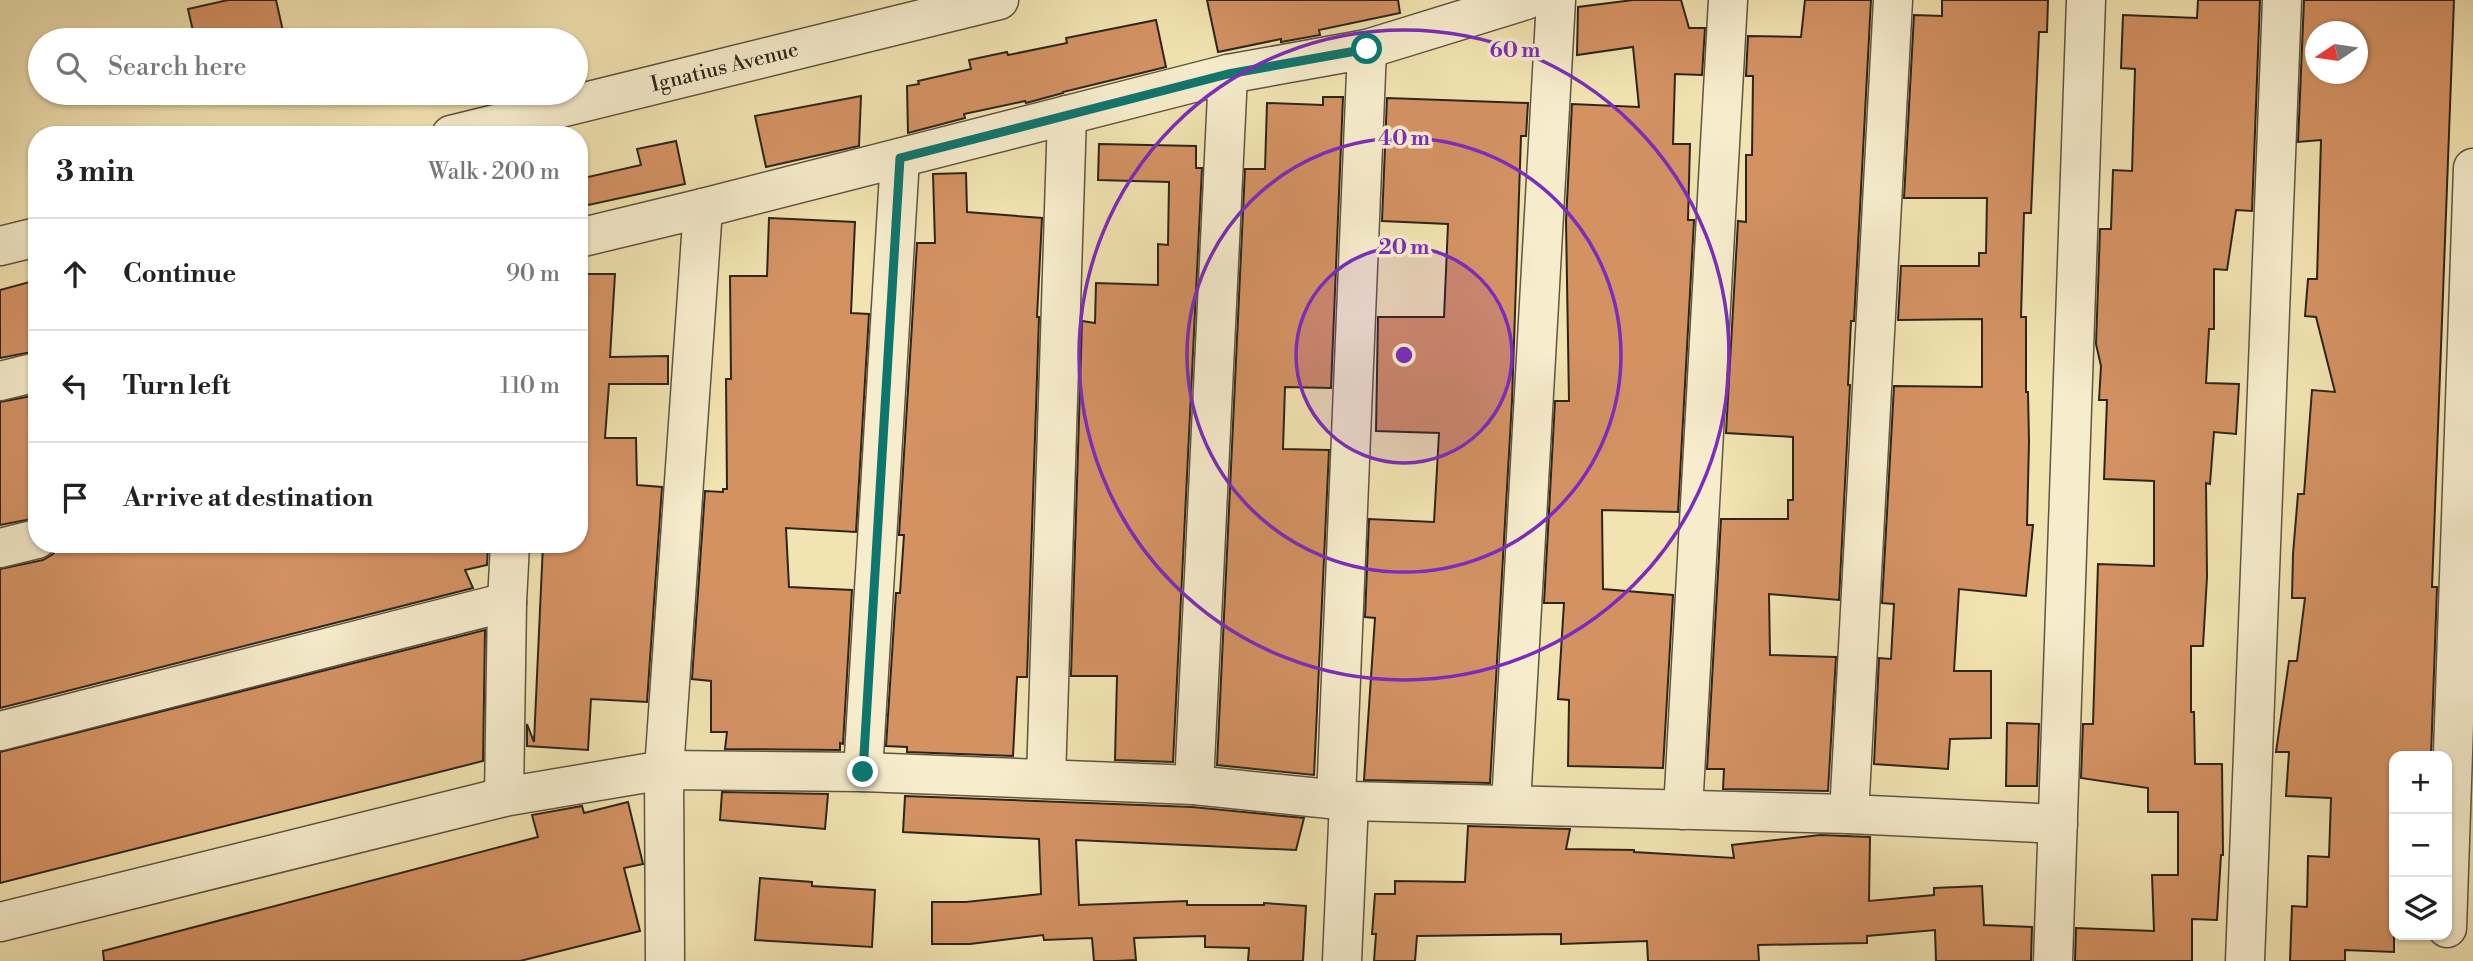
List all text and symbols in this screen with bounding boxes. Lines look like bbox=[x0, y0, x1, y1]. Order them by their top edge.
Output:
north arrow bbox=[2305, 21, 2368, 84]
search box bbox=[28, 28, 588, 105]
route start bbox=[1351, 33, 1382, 64]
street label: Ignatius Avenue bbox=[648, 37, 801, 98]
text: 60 m bbox=[1490, 38, 1540, 64]
icon: search bbox=[52, 48, 90, 86]
text: Search here bbox=[108, 51, 247, 83]
text: 40 m bbox=[1378, 126, 1430, 152]
text: 3 min bbox=[56, 153, 134, 191]
text: Walk · 200 m bbox=[428, 158, 560, 186]
text: 20 m bbox=[1379, 235, 1429, 261]
icon: ahead bbox=[56, 255, 94, 293]
text: Continue bbox=[123, 258, 236, 290]
text: 90 m bbox=[506, 260, 560, 288]
centre of rings bbox=[1392, 343, 1416, 367]
icon: left bbox=[56, 367, 94, 405]
text: Turn left bbox=[123, 370, 231, 402]
text: 110 m bbox=[500, 372, 560, 400]
icon: arrive bbox=[56, 479, 94, 517]
text: Arrive at destination bbox=[123, 482, 373, 514]
map controls bbox=[2389, 751, 2452, 940]
button: + bbox=[2389, 751, 2452, 814]
route end bbox=[847, 756, 878, 787]
button: − bbox=[2389, 814, 2452, 877]
button: layers bbox=[2389, 877, 2452, 940]

